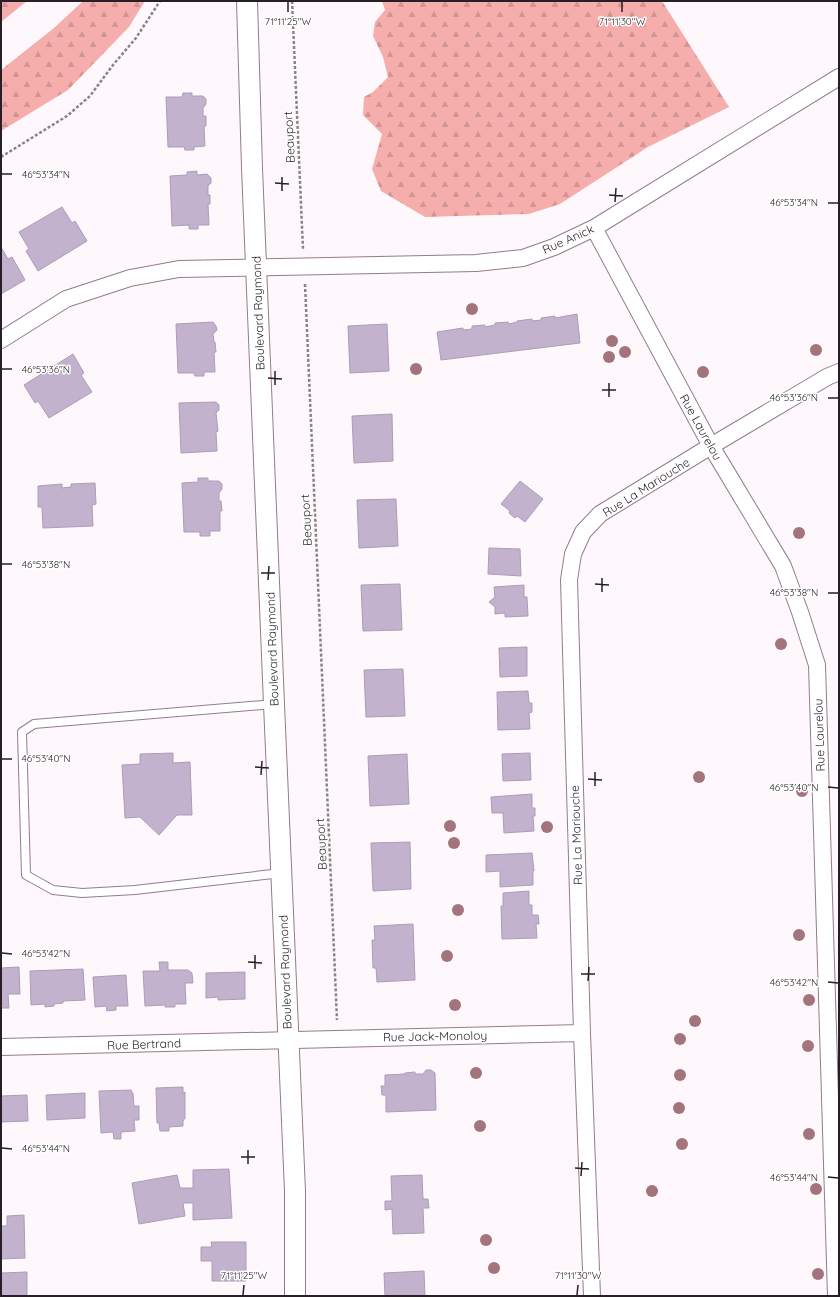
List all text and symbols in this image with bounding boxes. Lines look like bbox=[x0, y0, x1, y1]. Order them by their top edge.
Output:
text: 71°11'25"W bbox=[265, 15, 312, 28]
text: 71°11'30"W bbox=[599, 15, 646, 28]
street label: Beauport bbox=[280, 111, 298, 163]
text: 46°53'34"N bbox=[22, 168, 70, 181]
text: 46°53'34"N bbox=[770, 196, 818, 209]
street label: Rue Anick bbox=[540, 221, 596, 257]
street label: Boulevard Raymond bbox=[249, 256, 267, 370]
text: 46°53'36"N bbox=[22, 363, 70, 376]
street label: Rue Laurelou bbox=[677, 391, 725, 463]
text: 46°53'36"N bbox=[770, 391, 818, 404]
street label: Rue La Mariouche bbox=[600, 454, 693, 520]
street label: Beauport bbox=[297, 494, 315, 546]
text: 46°53'38"N bbox=[22, 558, 70, 571]
text: 46°53'38"N bbox=[770, 586, 818, 599]
street label: Boulevard Raymond bbox=[263, 592, 281, 706]
street label: Rue Laurelou bbox=[810, 698, 828, 772]
text: 46°53'40"N bbox=[22, 752, 70, 765]
text: 46°53'40"N bbox=[770, 781, 818, 794]
street label: Rue La Mariouche bbox=[567, 785, 585, 885]
street label: Beauport bbox=[312, 818, 330, 870]
street label: Boulevard Raymond bbox=[276, 915, 294, 1029]
text: 46°53'42"N bbox=[22, 947, 70, 960]
text: 46°53'42"N bbox=[770, 976, 818, 989]
street label: Rue Jack-Monoloy bbox=[383, 1028, 487, 1044]
street label: Rue Bertrand bbox=[107, 1035, 181, 1053]
text: 46°53'44"N bbox=[22, 1142, 70, 1155]
text: 46°53'44"N bbox=[770, 1171, 818, 1184]
text: 71°11'25"W bbox=[221, 1269, 268, 1282]
text: 71°11'30"W bbox=[555, 1269, 602, 1282]

